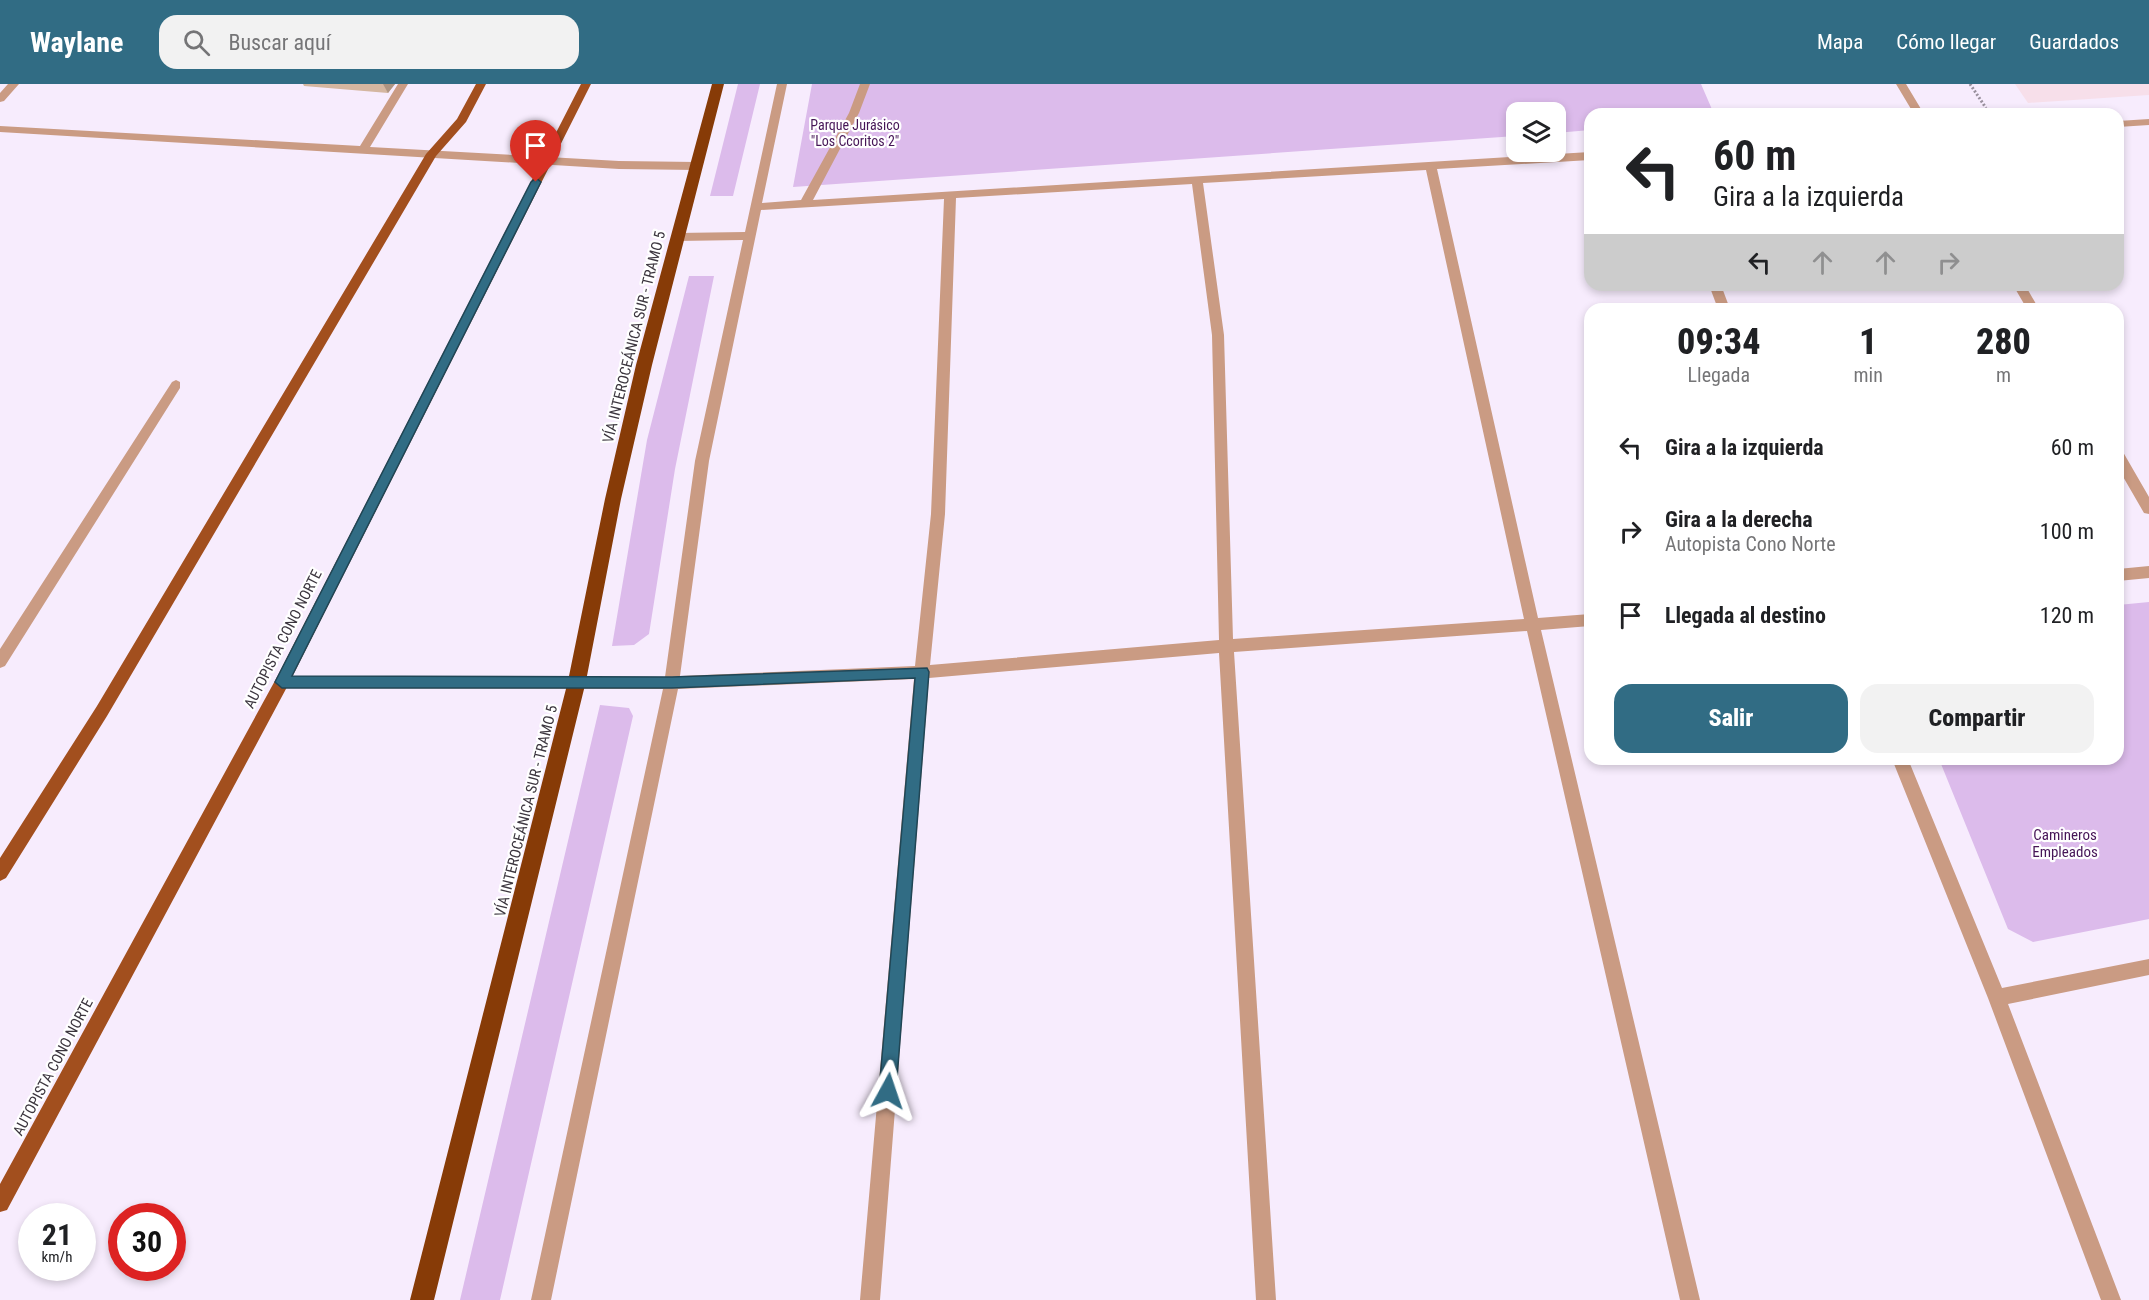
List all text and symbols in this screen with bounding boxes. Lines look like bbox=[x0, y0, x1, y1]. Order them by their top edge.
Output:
search box bbox=[159, 15, 579, 69]
text: Waylane bbox=[30, 26, 123, 59]
icon: search bbox=[180, 26, 213, 59]
text: Buscar aquí bbox=[228, 30, 331, 55]
text: Mapa bbox=[1817, 30, 1863, 54]
text: Cómo llegar bbox=[1896, 30, 1996, 54]
text: Guardados bbox=[2029, 30, 2119, 54]
map controls bbox=[1506, 102, 1566, 162]
button: layers bbox=[1506, 102, 1566, 162]
park label: Parque Jurásico "Los Ccoritos 2" bbox=[810, 117, 900, 149]
pin bbox=[510, 120, 561, 182]
icon: arrive bbox=[519, 129, 552, 162]
text: 60 m bbox=[1713, 131, 1796, 180]
icon: left bbox=[1614, 132, 1692, 210]
text: Gira a la izquierda bbox=[1713, 181, 1904, 213]
street label: VÍA INTEROCEÁNICA SUR - TRAMO 5 bbox=[599, 229, 669, 445]
icon: left bbox=[1743, 246, 1776, 279]
icon: ahead bbox=[1806, 246, 1839, 279]
icon: ahead bbox=[1869, 246, 1902, 279]
icon: right bbox=[1932, 246, 1965, 279]
text: 09:34 bbox=[1677, 321, 1760, 363]
text: 1 bbox=[1859, 321, 1877, 363]
text: 280 bbox=[1976, 321, 2031, 363]
text: Llegada bbox=[1688, 363, 1750, 387]
text: min bbox=[1854, 363, 1883, 387]
text: m bbox=[1996, 363, 2011, 387]
icon: left bbox=[1614, 431, 1647, 464]
text: Gira a la izquierda bbox=[1665, 435, 1824, 460]
text: 60 m bbox=[2051, 435, 2094, 460]
text: Gira a la derecha bbox=[1665, 507, 1813, 532]
icon: right bbox=[1614, 515, 1647, 548]
text: 100 m bbox=[2040, 519, 2094, 544]
text: Autopista Cono Norte bbox=[1665, 532, 1836, 556]
street label: AUTOPISTA CONO NORTE bbox=[240, 567, 326, 711]
icon: arrive bbox=[1614, 599, 1647, 632]
text: Llegada al destino bbox=[1665, 603, 1826, 628]
text: 120 m bbox=[2040, 603, 2094, 628]
button: Salir bbox=[1614, 684, 1848, 753]
button: Compartir bbox=[1860, 684, 2094, 753]
street label: VÍA INTEROCEÁNICA SUR - TRAMO 5 bbox=[491, 703, 561, 919]
park label: Camineros Empleados bbox=[2032, 826, 2098, 861]
street label: AUTOPISTA CONO NORTE bbox=[9, 995, 97, 1139]
position arrow bbox=[856, 1059, 920, 1123]
speed limit sign: 30 bbox=[108, 1203, 186, 1281]
text: 21 bbox=[42, 1217, 72, 1252]
text: km/h bbox=[42, 1248, 72, 1266]

